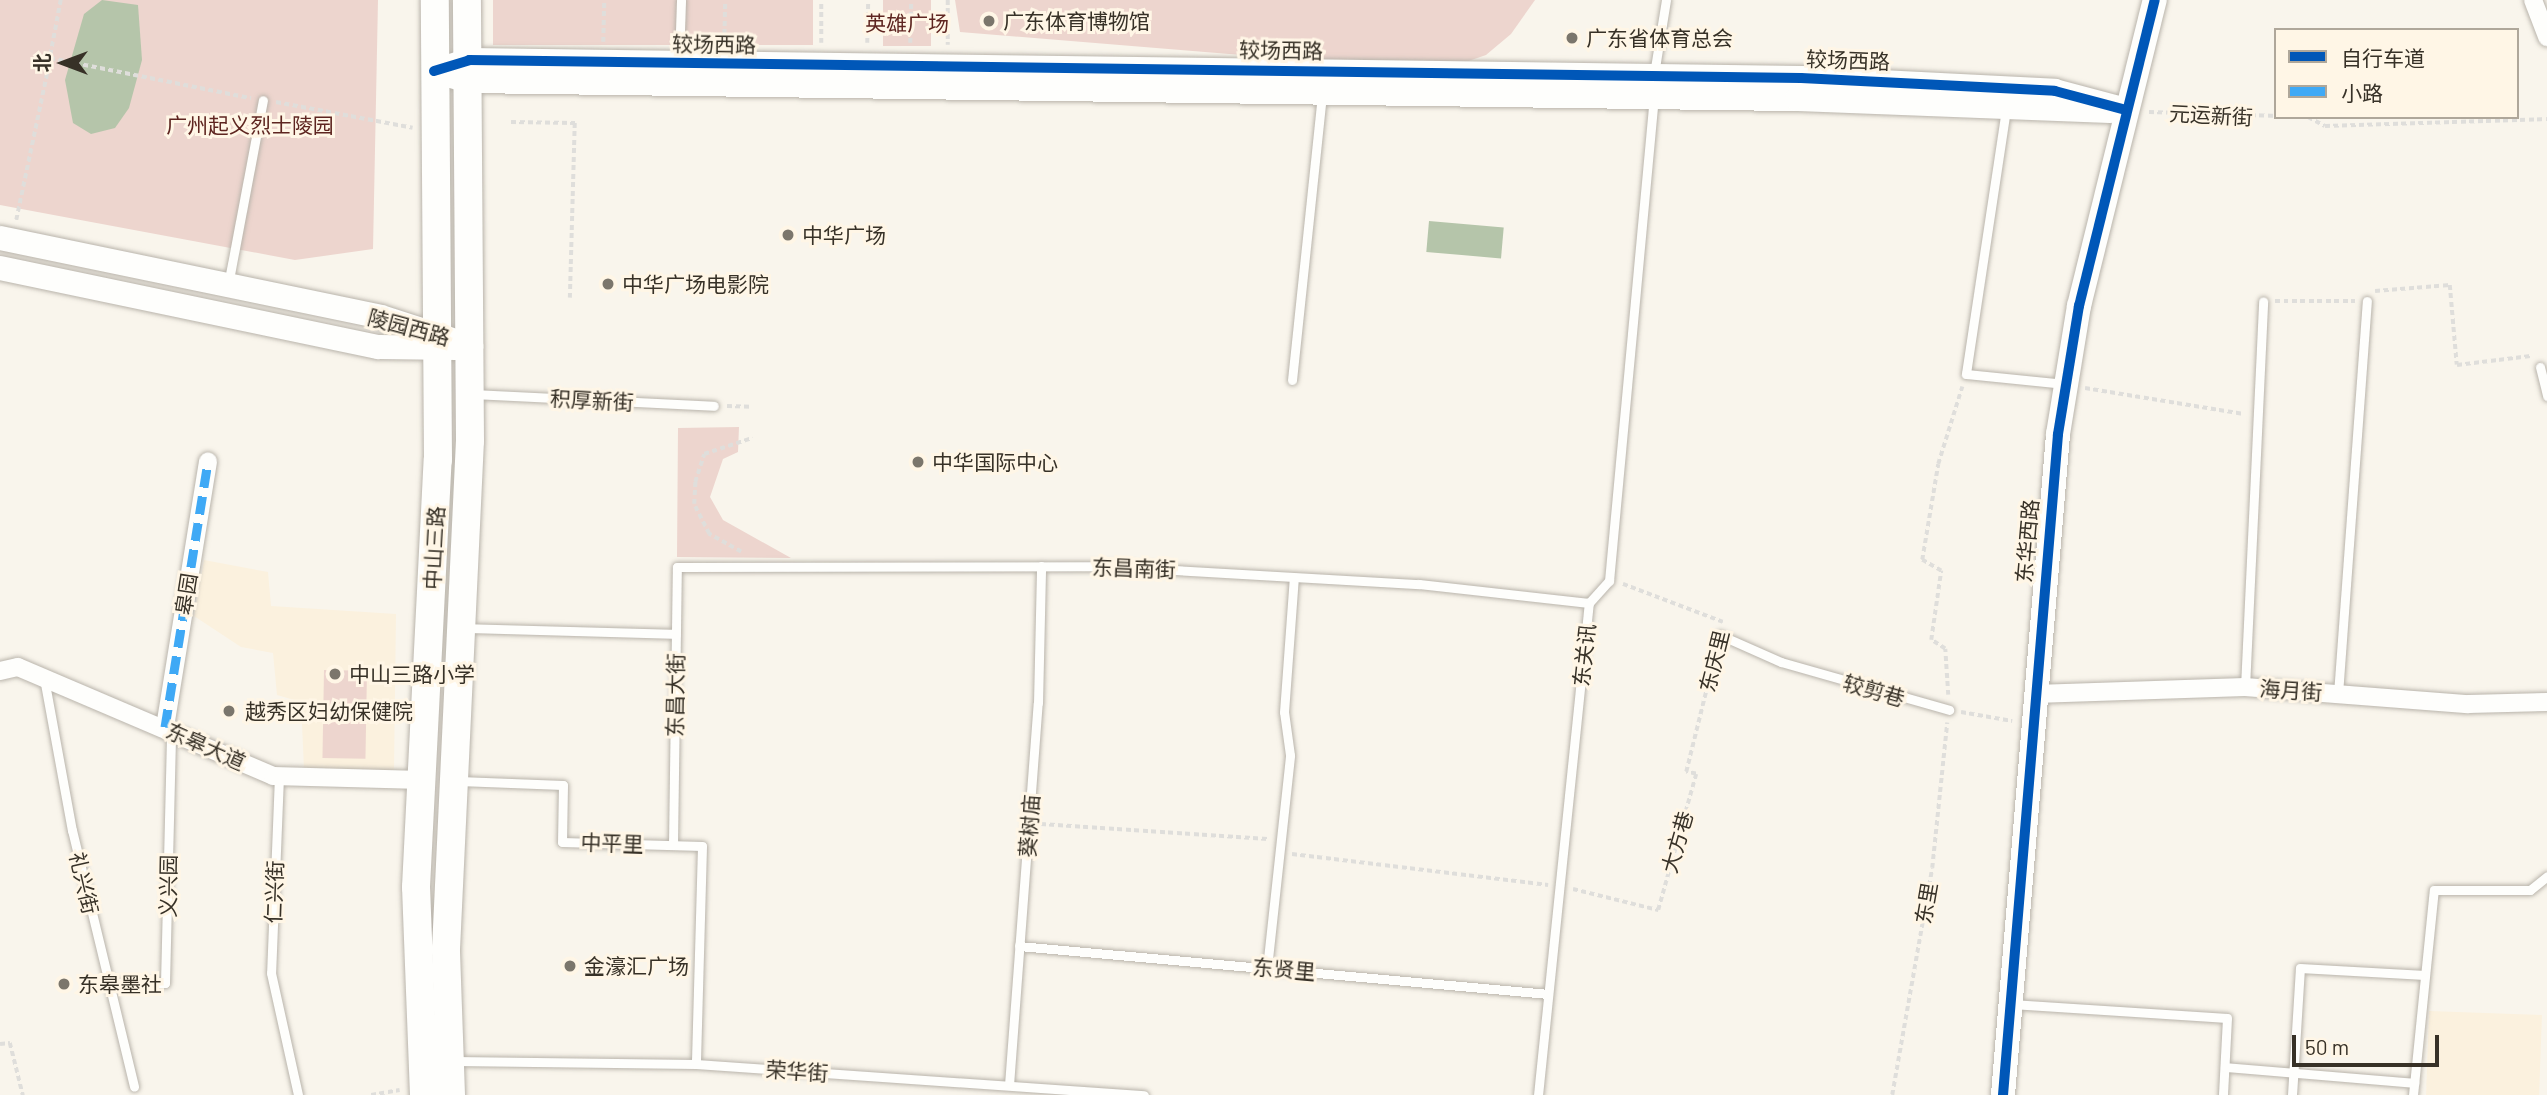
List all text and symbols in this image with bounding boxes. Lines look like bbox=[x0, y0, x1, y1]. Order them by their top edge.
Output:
place label: 广东体育博物馆 bbox=[1003, 8, 1150, 34]
park label: 英雄广场 bbox=[865, 10, 949, 36]
marker: 广东体育博物馆 bbox=[981, 13, 997, 29]
place label: 广东省体育总会 bbox=[1586, 25, 1733, 51]
north arrow bbox=[28, 28, 98, 98]
legend bbox=[2274, 28, 2519, 119]
marker: 广东省体育总会 bbox=[1564, 30, 1580, 46]
street label: 较场西路 bbox=[672, 31, 756, 57]
street label: 较场西路 bbox=[1239, 37, 1323, 63]
text: 自行车道 bbox=[2341, 45, 2425, 70]
street label: 较场西路 bbox=[1806, 46, 1890, 74]
text: 北 bbox=[30, 54, 53, 73]
text: 小路 bbox=[2341, 80, 2383, 105]
street label: 元运新街 bbox=[2168, 100, 2254, 130]
park label: 广州起义烈士陵园 bbox=[166, 112, 334, 138]
place label: 中华广场 bbox=[802, 222, 886, 248]
marker: 中华广场 bbox=[780, 227, 796, 243]
place label: 中华广场电影院 bbox=[622, 271, 769, 297]
marker: 中华广场电影院 bbox=[600, 276, 616, 292]
street label: 陵园西路 bbox=[365, 304, 453, 350]
street label: 积厚新街 bbox=[549, 385, 635, 415]
place label: 中华国际中心 bbox=[932, 449, 1058, 475]
marker: 中华国际中心 bbox=[910, 454, 926, 470]
street label: 东华西路 bbox=[2011, 498, 2043, 584]
street label: 中山三路 bbox=[419, 505, 449, 591]
street label: 东昌南街 bbox=[1092, 554, 1176, 582]
street label: 皋园 bbox=[170, 571, 202, 617]
street label: 东关讯 bbox=[1568, 622, 1600, 688]
street label: 东庆里 bbox=[1694, 627, 1734, 695]
street label: 东昌大街 bbox=[662, 653, 688, 737]
place label: 中山三路小学 bbox=[349, 661, 475, 687]
marker: 中山三路小学 bbox=[327, 666, 343, 682]
street label: 较剪巷 bbox=[1840, 669, 1908, 711]
street label: 海月街 bbox=[2259, 675, 2323, 705]
place label: 越秀区妇幼保健院 bbox=[245, 698, 413, 724]
marker: 越秀区妇幼保健院 bbox=[219, 701, 239, 721]
street label: 东皋大道 bbox=[163, 717, 249, 775]
street label: 葵树庙 bbox=[1014, 794, 1044, 858]
street label: 大方巷 bbox=[1656, 808, 1698, 876]
street label: 中平里 bbox=[580, 829, 644, 857]
street label: 礼兴街 bbox=[65, 849, 103, 917]
street label: 义兴园 bbox=[155, 854, 181, 918]
street label: 仁兴街 bbox=[260, 860, 288, 924]
street label: 东里 bbox=[1910, 880, 1942, 926]
place label: 金濠汇广场 bbox=[584, 953, 689, 979]
street label: 东贤里 bbox=[1252, 954, 1316, 984]
marker: 金濠汇广场 bbox=[562, 958, 578, 974]
place label: 东皋墨社 bbox=[78, 971, 162, 997]
marker: 东皋墨社 bbox=[56, 976, 72, 992]
scale bar bbox=[2295, 1021, 2442, 1066]
text: 50 m bbox=[2305, 1034, 2349, 1059]
street label: 荣华街 bbox=[765, 1056, 829, 1086]

